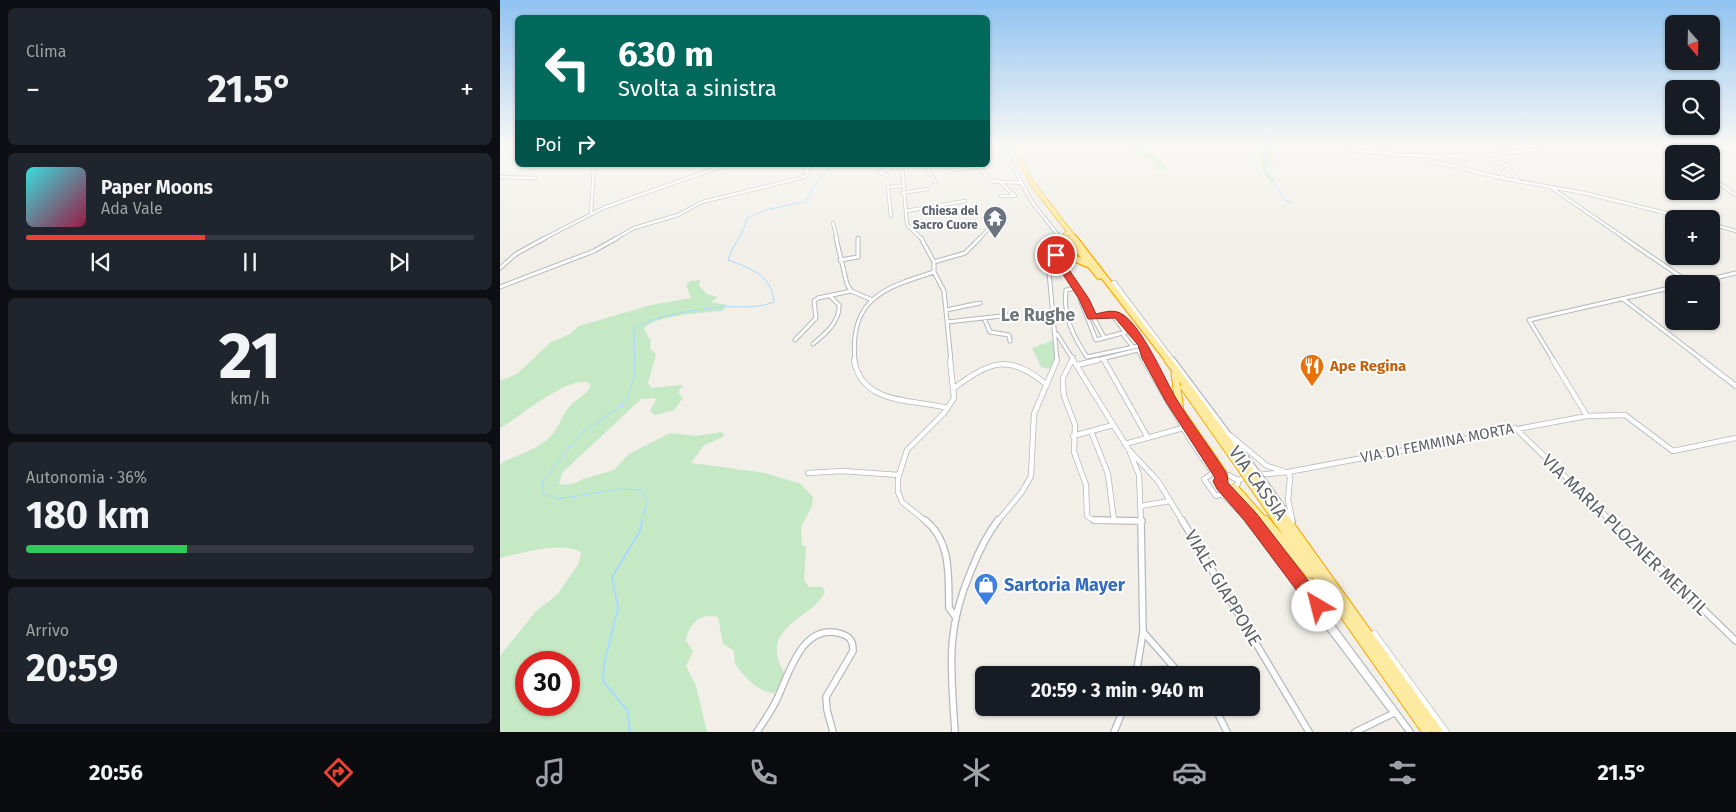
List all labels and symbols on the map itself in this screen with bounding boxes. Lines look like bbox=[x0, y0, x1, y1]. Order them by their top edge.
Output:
north arrow bbox=[1665, 15, 1720, 70]
place label: Chiesa del Sacro Cuore bbox=[913, 204, 978, 232]
temple icon: Chiesa del Sacro Cuore bbox=[982, 205, 1008, 239]
pin bbox=[1035, 234, 1077, 276]
district label: Le Rughe bbox=[1001, 304, 1075, 326]
restaurant icon: Ape Regina bbox=[1299, 353, 1325, 387]
place label: Ape Regina bbox=[1329, 357, 1406, 375]
street label: VIA DI FEMMINA MORTA bbox=[1359, 419, 1515, 467]
street label: VIA CASSIA bbox=[1224, 442, 1293, 525]
street label: VIA MARIA PLOZNER MENTIL bbox=[1537, 450, 1713, 620]
street label: VIALE GIAPPONE bbox=[1180, 526, 1266, 650]
shop icon: Sartoria Mayer bbox=[973, 572, 999, 606]
place label: Sartoria Mayer bbox=[1004, 574, 1126, 596]
position arrow bbox=[1291, 579, 1343, 631]
speed limit sign: 30 bbox=[515, 651, 580, 716]

